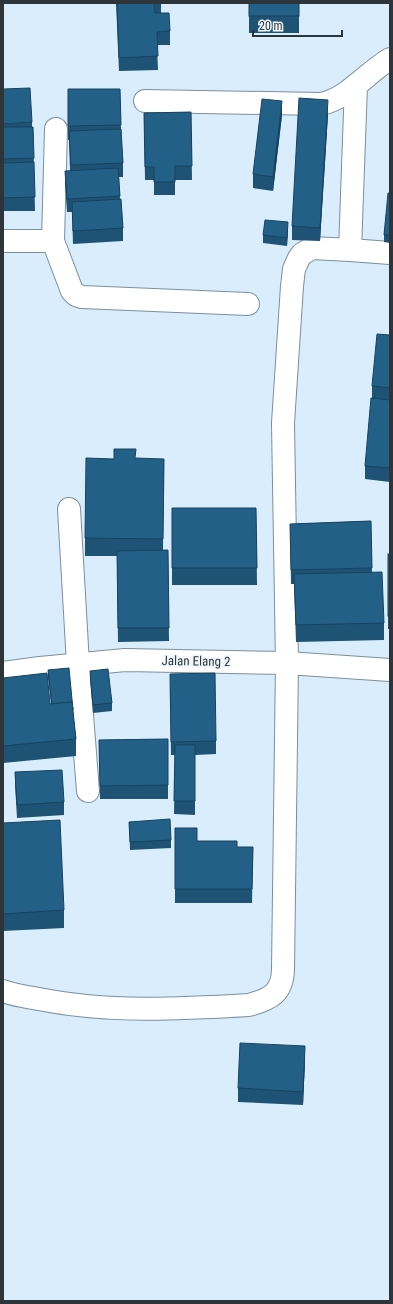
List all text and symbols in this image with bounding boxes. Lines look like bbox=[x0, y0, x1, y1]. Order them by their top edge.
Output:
scale bar bbox=[253, 12, 342, 38]
text: 20 m bbox=[259, 19, 283, 33]
street label: Jalan Elang 2 bbox=[161, 653, 231, 669]

